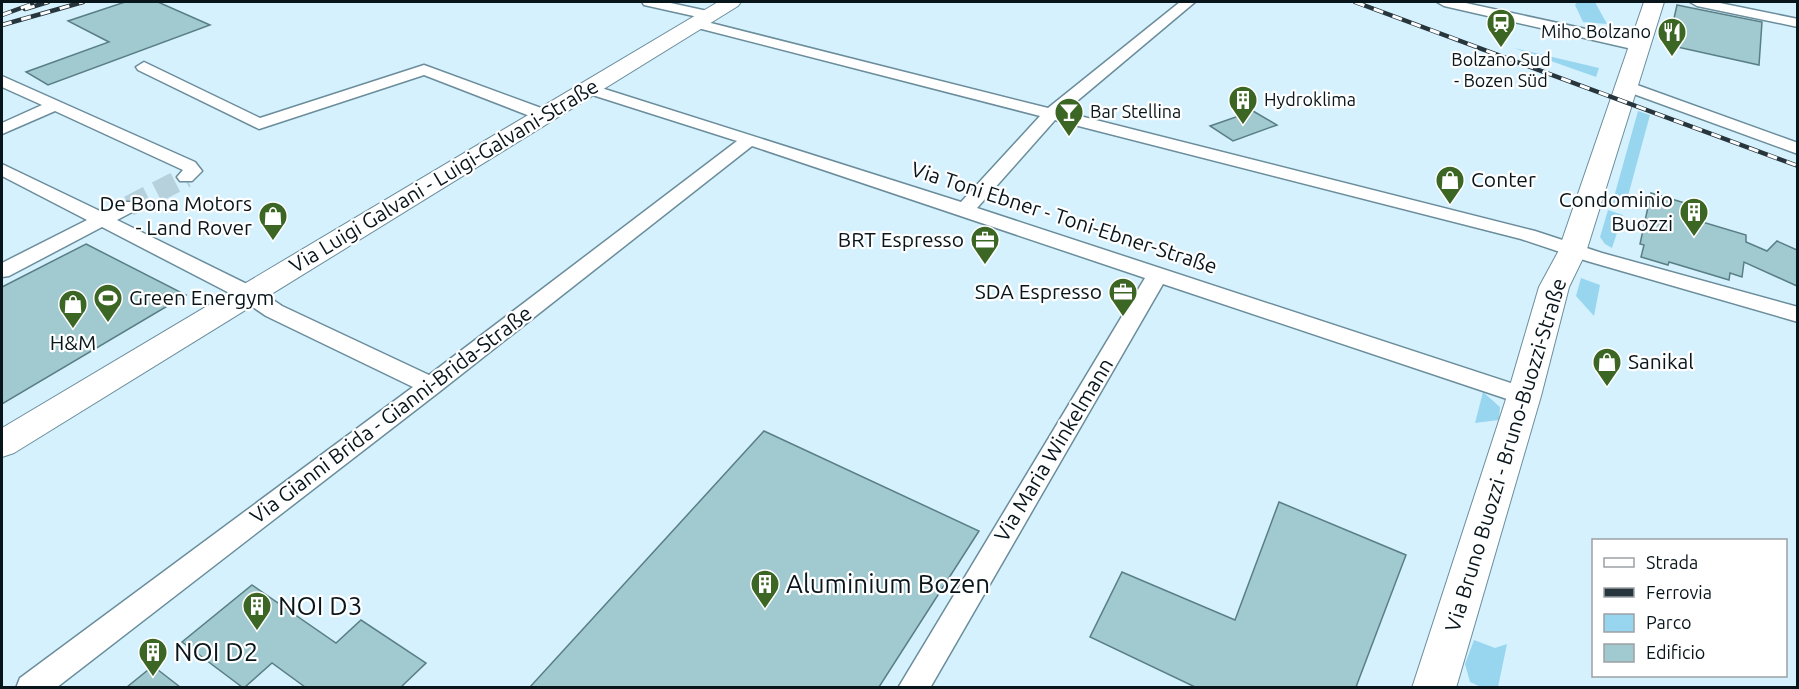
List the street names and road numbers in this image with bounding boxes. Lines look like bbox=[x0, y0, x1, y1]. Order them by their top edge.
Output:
street label: Via Luigi Galvani - Luigi-Galvani-Straße bbox=[285, 73, 602, 277]
street label: Via Toni Ebner - Toni-Ebner-Straße bbox=[908, 156, 1220, 278]
street label: Via Bruno Buozzi - Bruno-Buozzi-Straße bbox=[1440, 275, 1570, 634]
street label: Via Gianni Brida - Gianni-Brida-Straße bbox=[245, 300, 536, 528]
street label: Via Maria Winkelmann bbox=[989, 353, 1117, 546]

